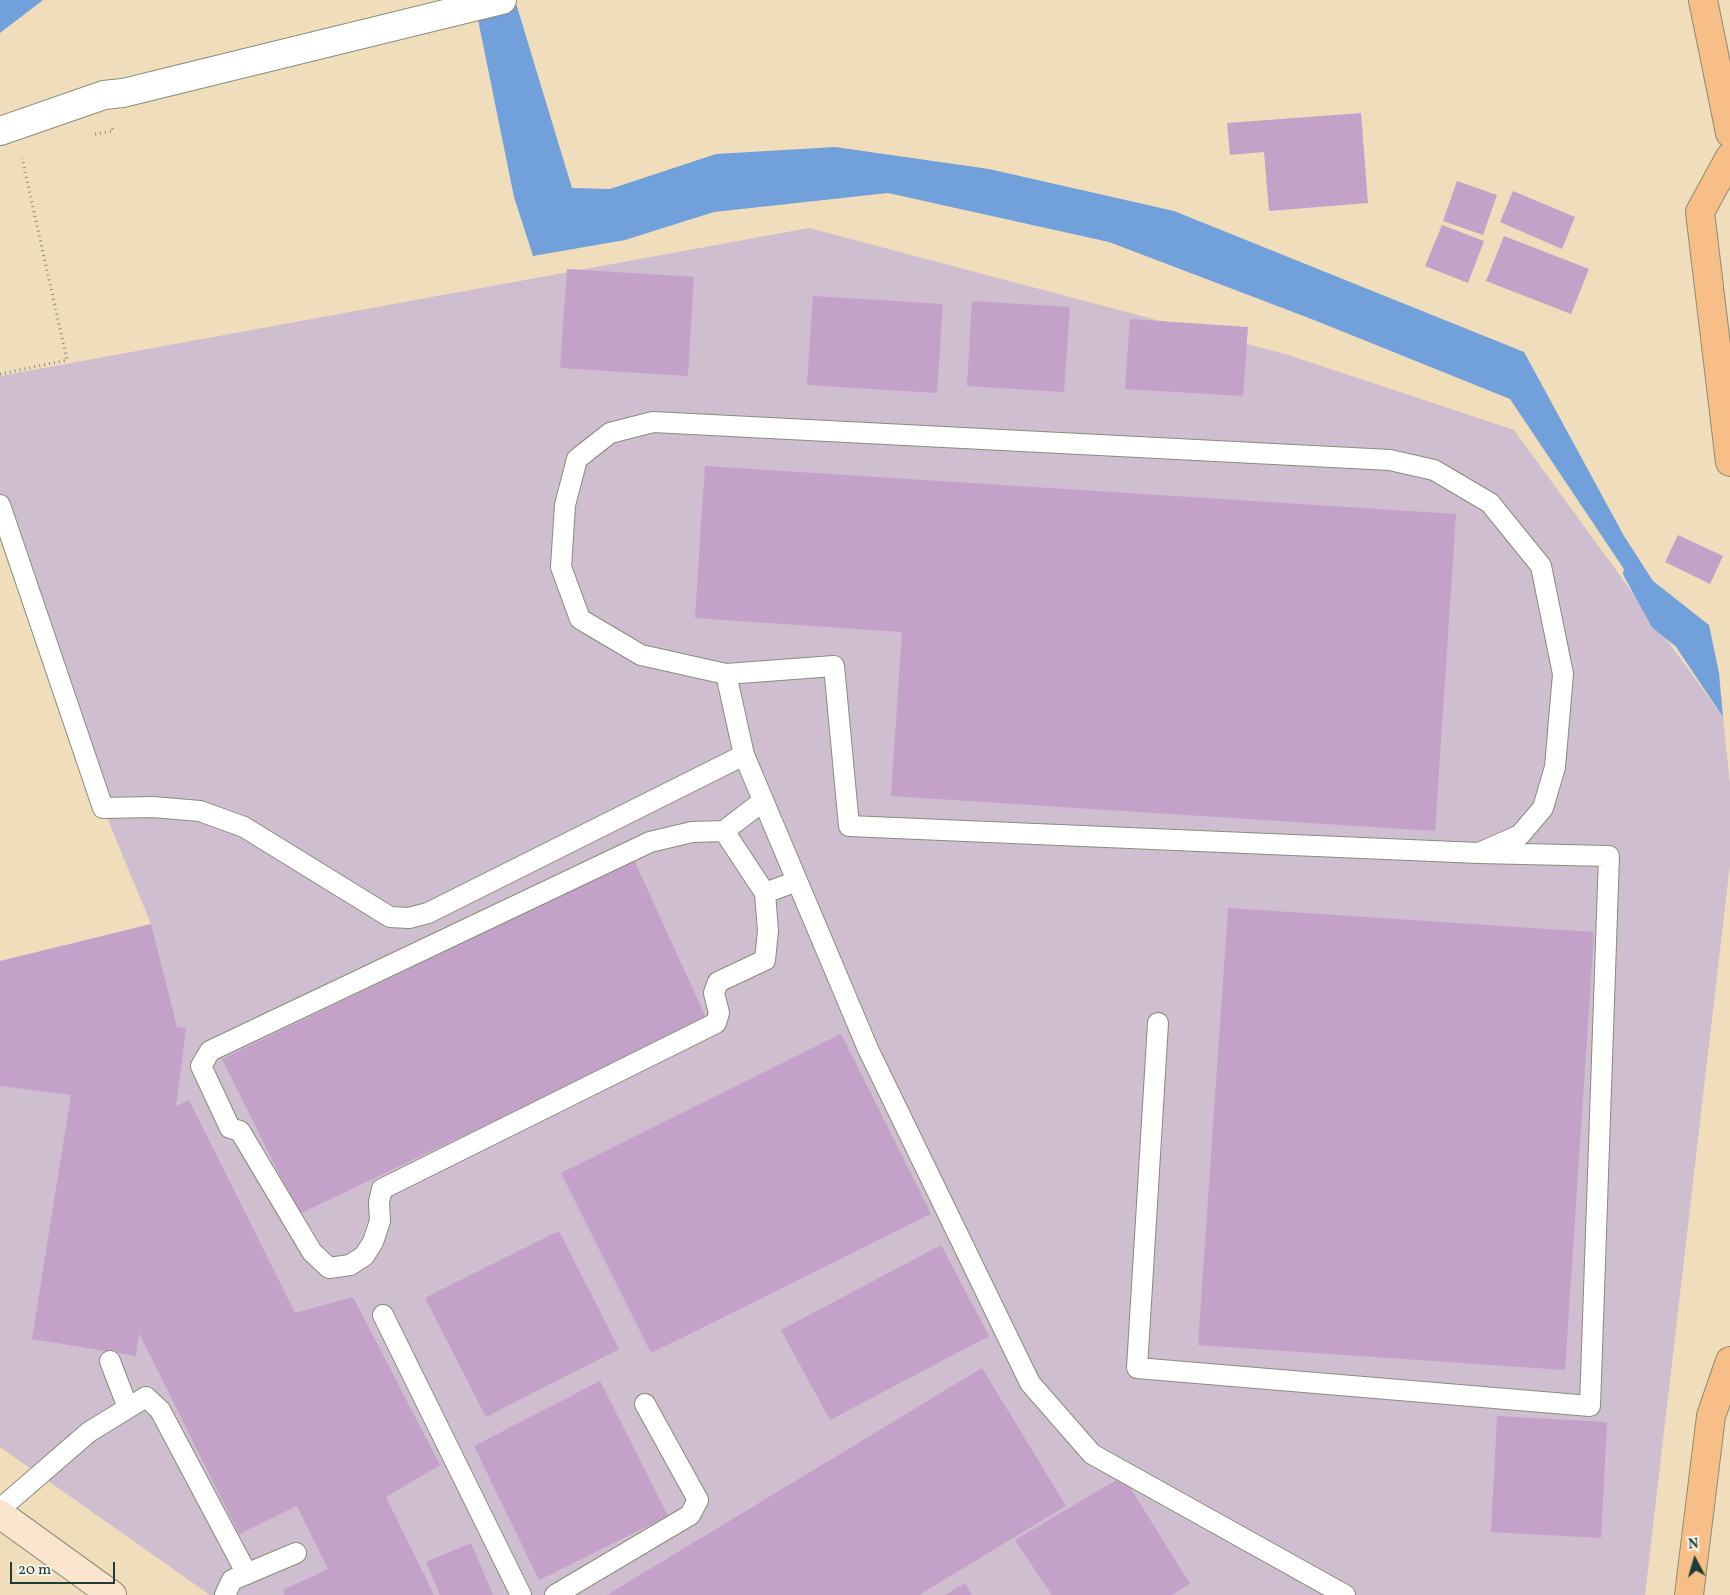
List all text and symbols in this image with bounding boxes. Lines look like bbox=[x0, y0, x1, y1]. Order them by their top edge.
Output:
north arrow bbox=[1670, 1535, 1720, 1585]
text: N bbox=[1687, 1535, 1699, 1555]
scale bar bbox=[12, 1552, 118, 1584]
text: 20 m bbox=[18, 1560, 51, 1581]

